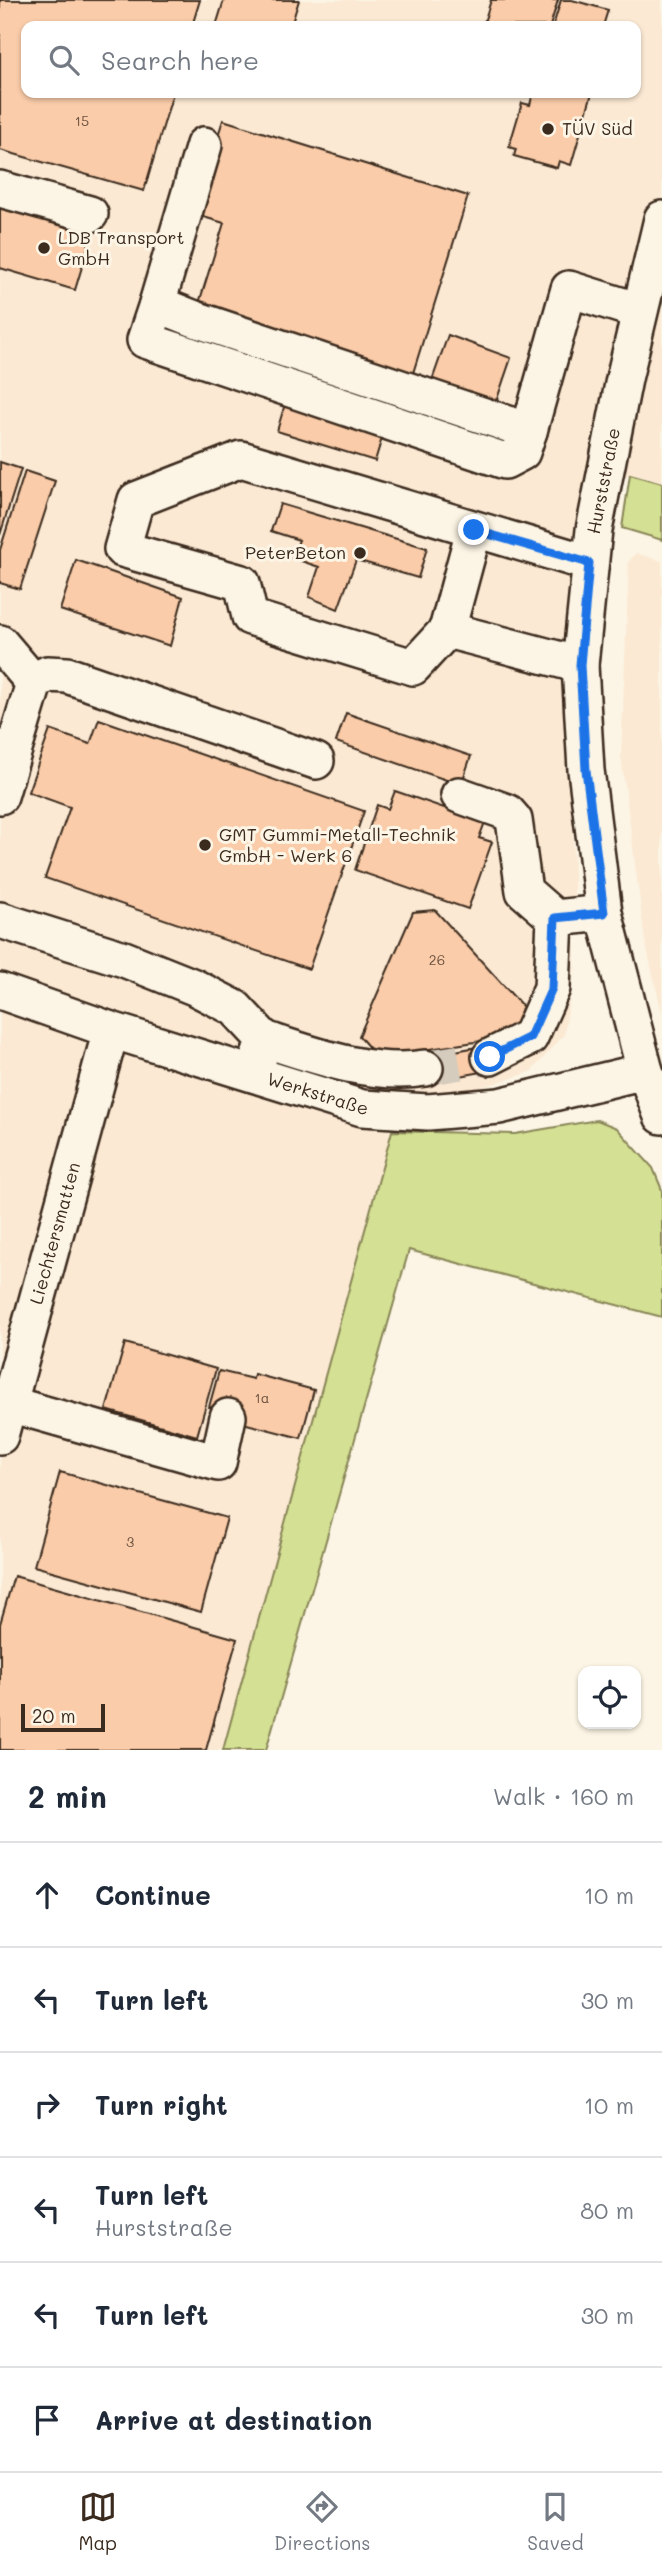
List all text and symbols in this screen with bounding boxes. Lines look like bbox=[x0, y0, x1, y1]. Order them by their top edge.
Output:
search box bbox=[21, 21, 641, 98]
icon: search bbox=[45, 41, 83, 79]
text: Search here bbox=[101, 43, 259, 77]
house number: 15 bbox=[75, 111, 89, 130]
place label: TÜV Süd bbox=[562, 116, 633, 140]
marker: TÜV Süd bbox=[540, 121, 556, 137]
place label: LDB Transport GmbH bbox=[58, 225, 185, 270]
marker: LDB Transport GmbH bbox=[36, 240, 52, 256]
street label: Hurststraße bbox=[581, 426, 625, 536]
route end bbox=[458, 514, 489, 545]
place label: PeterBeton bbox=[245, 540, 346, 564]
marker: PeterBeton bbox=[352, 545, 368, 561]
place label: GMT Gummi-Metall-Technik GmbH - Werk 6 bbox=[219, 822, 456, 867]
marker: GMT Gummi-Metall-Technik GmbH - Werk 6 bbox=[197, 837, 213, 853]
house number: 26 bbox=[429, 950, 445, 969]
route start bbox=[474, 1041, 505, 1072]
street label: Werkstraße bbox=[264, 1066, 369, 1119]
street label: Liechtersmatten bbox=[24, 1159, 85, 1307]
house number: 1a bbox=[255, 1388, 269, 1407]
house number: 3 bbox=[126, 1532, 134, 1551]
map controls bbox=[578, 1666, 641, 1729]
button: locate bbox=[578, 1666, 641, 1729]
scale bar bbox=[21, 1701, 105, 1733]
text: 20 m bbox=[32, 1703, 76, 1728]
text: 2 min bbox=[28, 1776, 107, 1816]
text: Walk · 160 m bbox=[493, 1781, 634, 1811]
icon: ahead bbox=[28, 1876, 66, 1914]
text: Continue bbox=[95, 1878, 211, 1912]
text: 10 m bbox=[584, 1880, 634, 1910]
icon: left bbox=[28, 1981, 66, 2019]
text: Turn left bbox=[95, 1983, 208, 2017]
text: 30 m bbox=[581, 1985, 634, 2015]
icon: right bbox=[28, 2086, 66, 2124]
text: Turn right bbox=[95, 2088, 228, 2122]
text: 10 m bbox=[584, 2090, 634, 2120]
text: Turn left bbox=[95, 2178, 208, 2212]
icon: left bbox=[28, 2191, 66, 2229]
text: 80 m bbox=[580, 2195, 634, 2225]
text: Hurststraße bbox=[95, 2212, 233, 2242]
icon: left bbox=[28, 2296, 66, 2334]
text: Turn left bbox=[95, 2298, 208, 2332]
text: 30 m bbox=[581, 2300, 634, 2330]
icon: arrive bbox=[28, 2401, 66, 2439]
text: Arrive at destination bbox=[95, 2403, 372, 2437]
tab: Map bbox=[78, 2488, 117, 2555]
tab: Directions bbox=[274, 2488, 370, 2555]
tab: Saved bbox=[527, 2488, 584, 2555]

